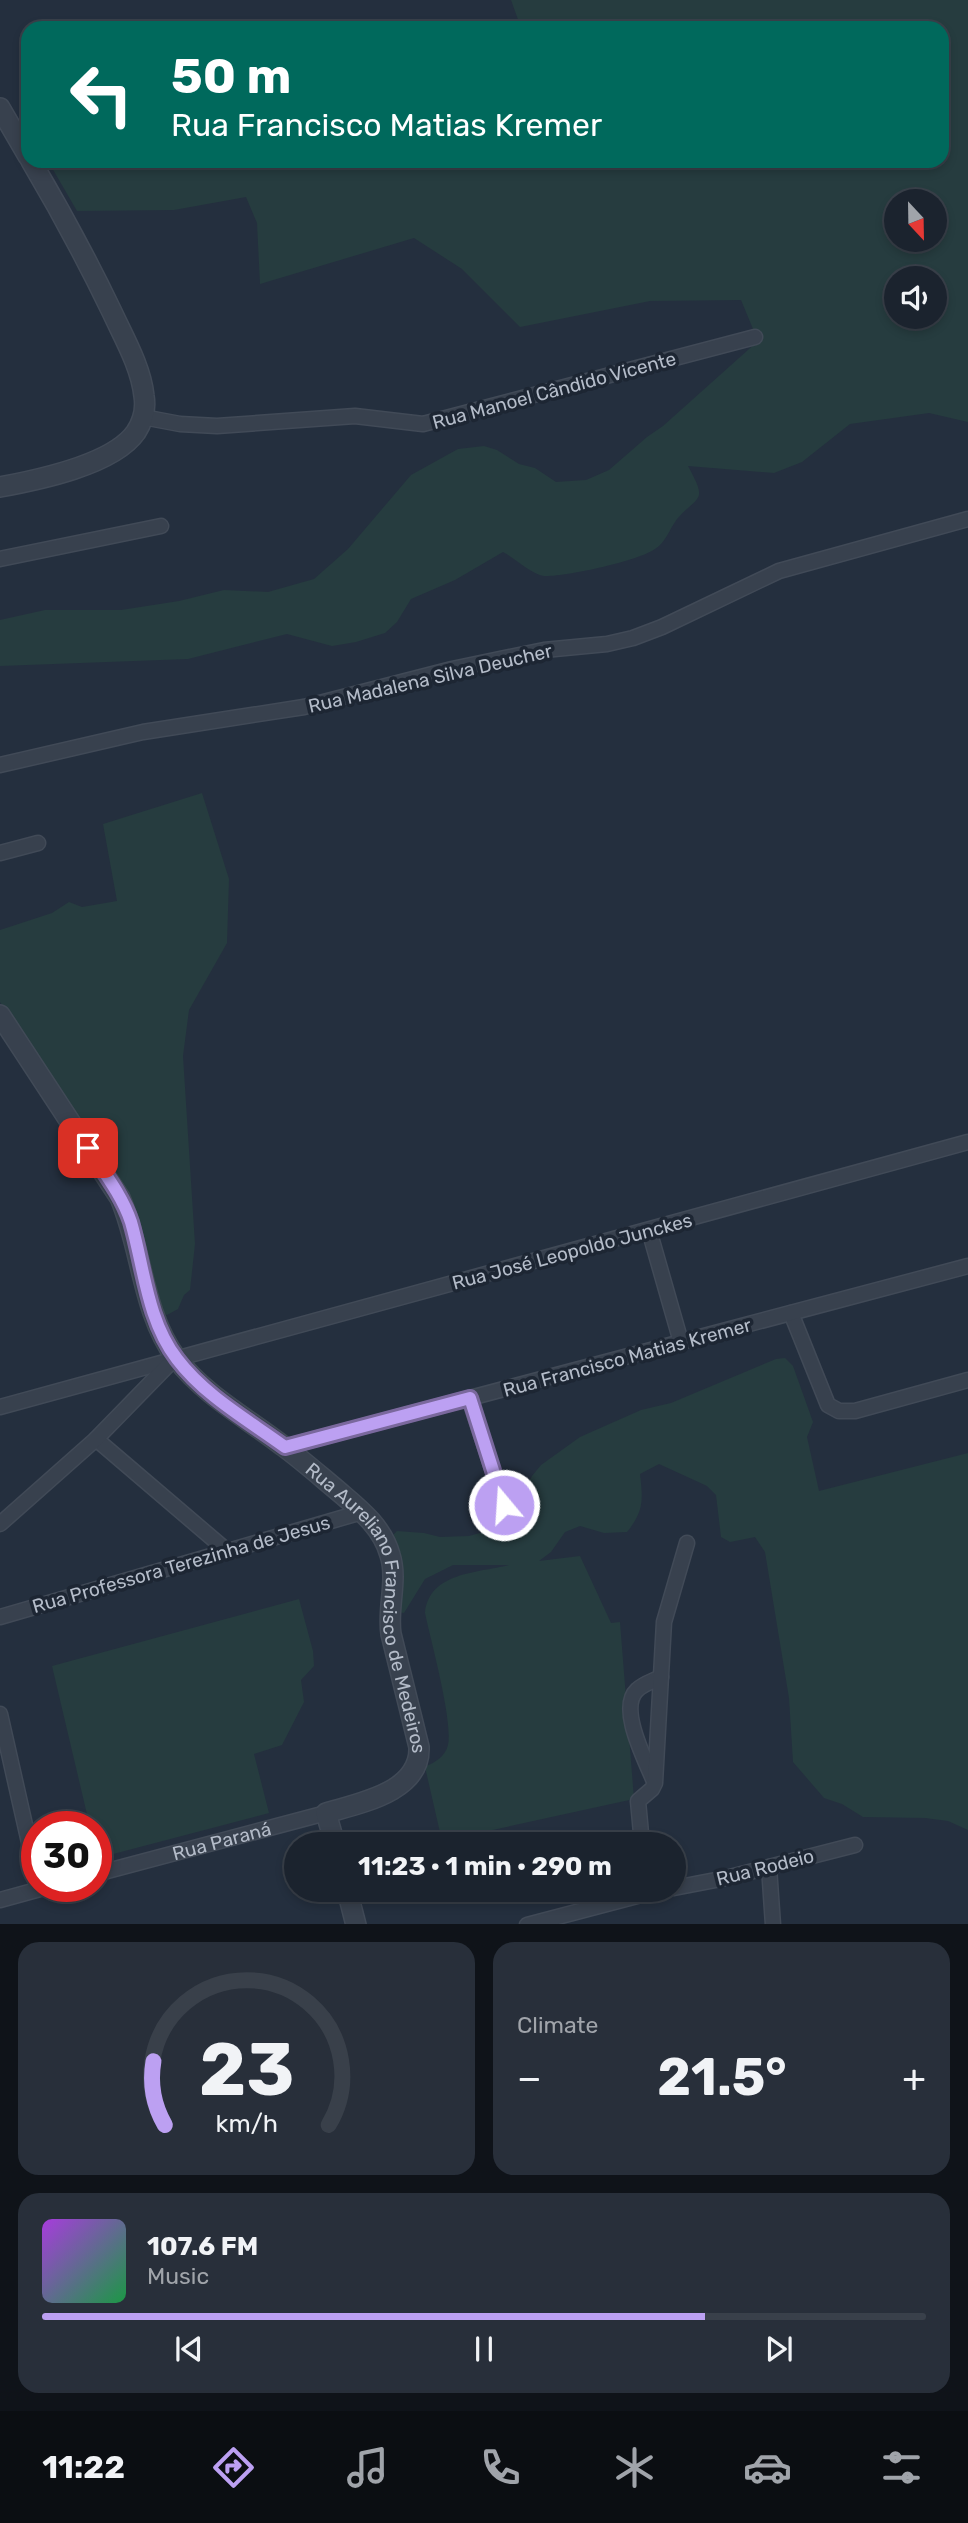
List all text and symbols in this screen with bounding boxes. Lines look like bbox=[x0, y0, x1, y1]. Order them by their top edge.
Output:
text: 50 m bbox=[171, 47, 291, 105]
icon: left bbox=[56, 49, 147, 140]
text: Rua Francisco Matias Kremer bbox=[171, 106, 602, 144]
north arrow bbox=[884, 189, 947, 252]
map controls bbox=[884, 189, 947, 329]
button: sound bbox=[884, 266, 947, 329]
street label: Rua Manoel Cândido Vicente bbox=[430, 347, 679, 434]
street label: Rua Madalena Silva Deucher bbox=[306, 639, 555, 718]
pin bbox=[58, 1118, 118, 1178]
icon: arrive bbox=[69, 1129, 107, 1167]
street label: Rua José Leopoldo Junckes bbox=[449, 1208, 695, 1295]
street label: Rua Francisco Matias Kremer bbox=[501, 1313, 754, 1402]
street label: Rua Aureliano Francisco de Medeiros bbox=[301, 1458, 430, 1753]
position arrow bbox=[467, 1468, 541, 1542]
street label: Rua Professora Terezinha de Jesus bbox=[29, 1511, 333, 1618]
speed limit sign: 30 bbox=[21, 1811, 112, 1902]
street label: Rua Paraná bbox=[170, 1817, 274, 1865]
street label: Rua Rodeio bbox=[714, 1844, 816, 1891]
text: 11:23 · 1 min · 290 m bbox=[358, 1851, 612, 1882]
text: Climate bbox=[517, 2011, 598, 2039]
text: 23 bbox=[199, 2027, 294, 2113]
text: 21.5° bbox=[657, 2046, 787, 2108]
text: − bbox=[517, 2055, 542, 2101]
text: + bbox=[902, 2055, 926, 2101]
text: km/h bbox=[215, 2108, 278, 2137]
text: 107.6 FM bbox=[147, 2231, 258, 2262]
text: Music bbox=[147, 2262, 209, 2290]
icon: previous bbox=[170, 2330, 208, 2368]
icon: pause bbox=[465, 2330, 503, 2368]
icon: next bbox=[760, 2330, 798, 2368]
icon: directions bbox=[209, 2443, 258, 2492]
icon: music bbox=[343, 2443, 392, 2492]
icon: phone bbox=[476, 2443, 525, 2492]
icon: climate bbox=[610, 2443, 659, 2492]
icon: car bbox=[743, 2443, 792, 2492]
icon: filters bbox=[877, 2443, 926, 2492]
text: 11:22 bbox=[42, 2448, 125, 2486]

